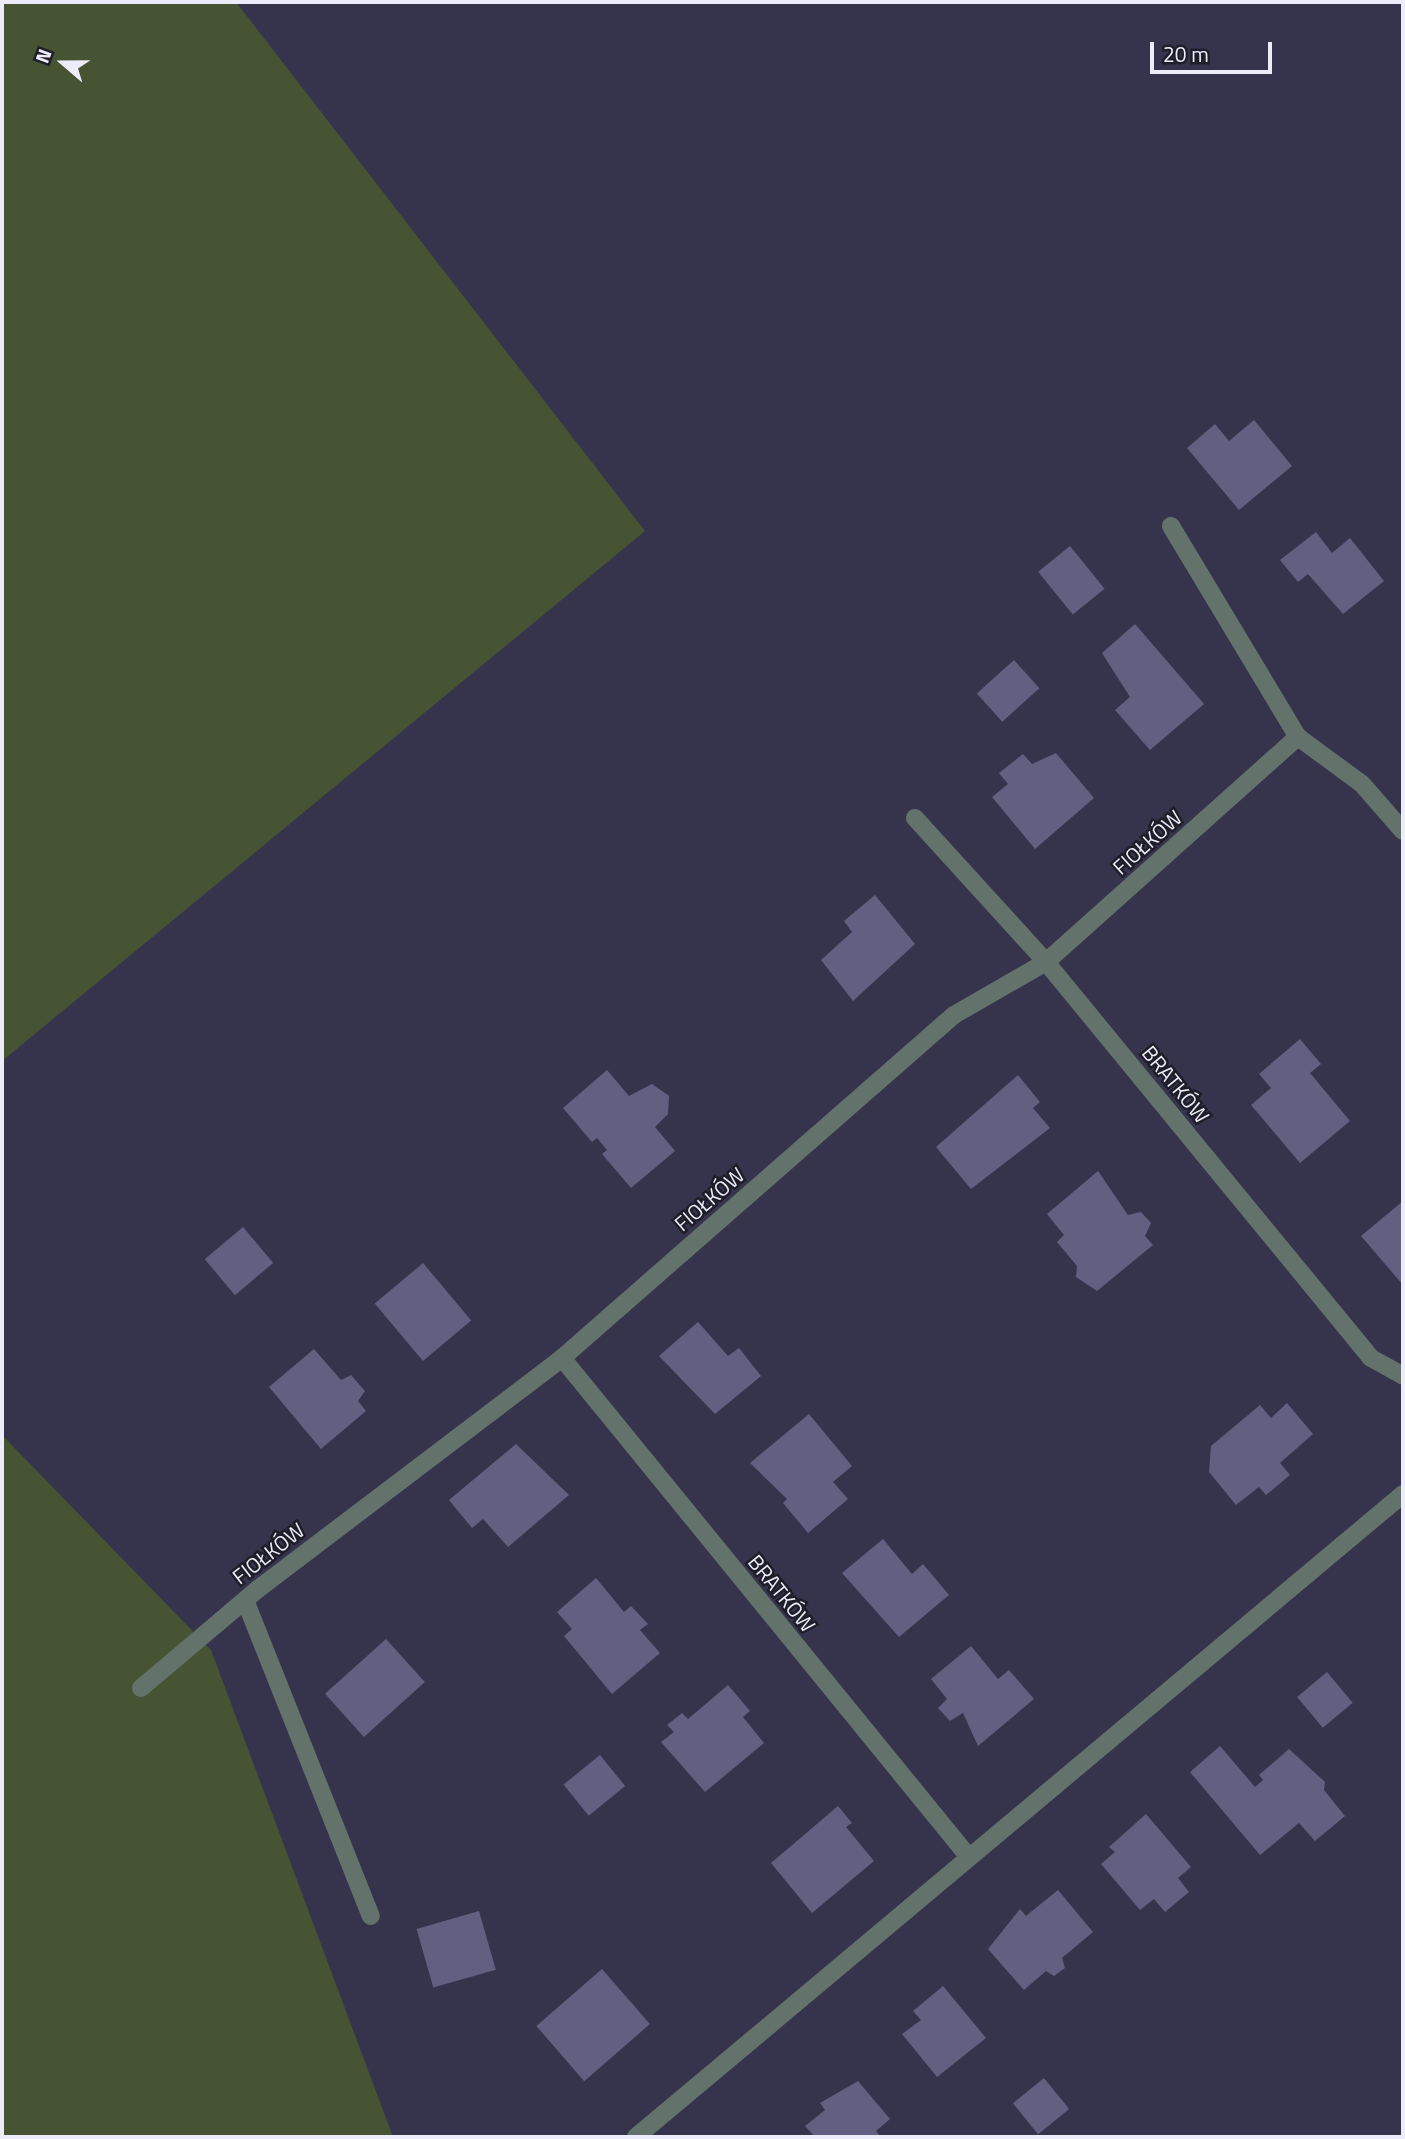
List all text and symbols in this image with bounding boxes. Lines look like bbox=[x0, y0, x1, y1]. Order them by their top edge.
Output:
north arrow bbox=[28, 28, 98, 98]
scale bar bbox=[1153, 28, 1276, 72]
text: 20 m bbox=[1163, 38, 1209, 70]
text: N bbox=[27, 45, 59, 67]
street label: FIOŁKÓW bbox=[1107, 804, 1187, 880]
street label: BRATKÓW bbox=[1137, 1040, 1215, 1128]
street label: FIOŁKÓW bbox=[669, 1162, 749, 1236]
street label: FIOŁKÓW bbox=[227, 1517, 309, 1589]
street label: BRATKÓW bbox=[743, 1549, 821, 1637]

